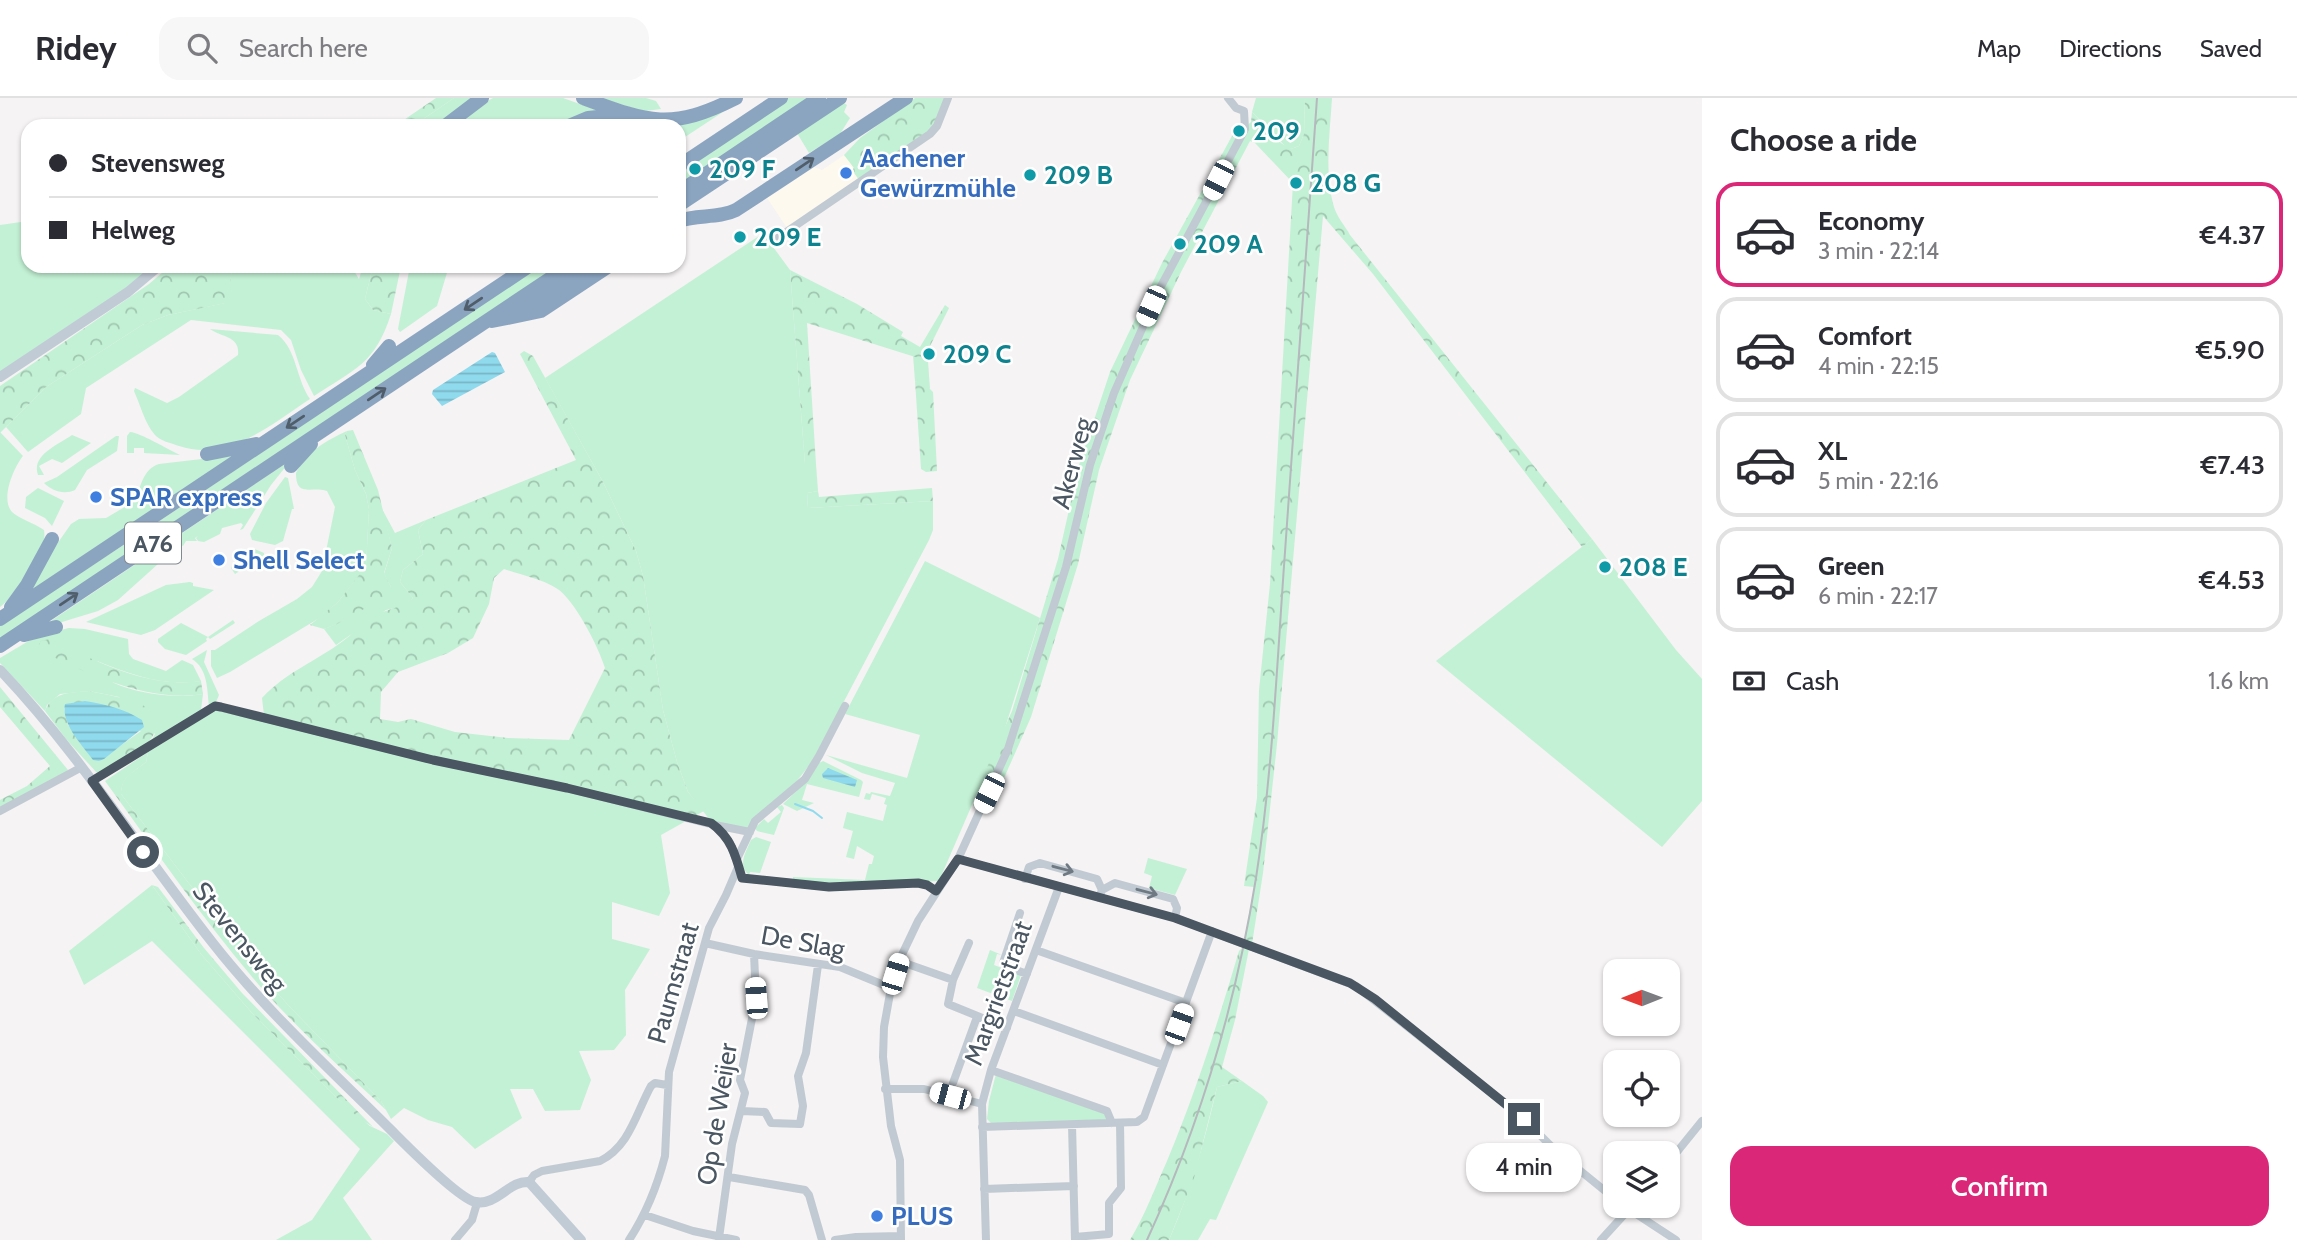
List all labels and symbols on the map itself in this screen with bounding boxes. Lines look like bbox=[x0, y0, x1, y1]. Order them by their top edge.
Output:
place label: 209 bbox=[1253, 115, 1300, 147]
marker: 209 bbox=[1231, 123, 1247, 139]
place label: Aachener Gewürzmühle bbox=[860, 142, 1016, 204]
place label: 209 F bbox=[709, 153, 776, 185]
one-way arrow bbox=[795, 157, 814, 171]
car bbox=[1200, 157, 1237, 203]
place label: 209 B bbox=[1044, 159, 1113, 191]
marker: 209 F bbox=[687, 161, 703, 177]
marker: Aachener Gewürzmühle bbox=[838, 165, 854, 181]
marker: 209 B bbox=[1022, 167, 1038, 183]
place label: 208 G bbox=[1310, 167, 1381, 199]
marker: 208 G bbox=[1288, 175, 1304, 191]
place label: 209 E bbox=[754, 221, 821, 253]
place label: 209 A bbox=[1194, 228, 1264, 260]
marker: 209 E bbox=[732, 229, 748, 245]
marker: 209 A bbox=[1172, 236, 1188, 252]
car bbox=[1133, 283, 1170, 329]
one-way arrow bbox=[464, 297, 483, 311]
place label: 209 C bbox=[943, 338, 1012, 370]
marker: 209 C bbox=[921, 346, 937, 362]
one-way arrow bbox=[367, 386, 387, 400]
street label: Akerweg bbox=[1044, 413, 1100, 512]
one-way arrow bbox=[286, 415, 305, 430]
place label: SPAR express bbox=[110, 481, 263, 513]
marker: SPAR express bbox=[88, 489, 104, 505]
road number: A76 bbox=[125, 522, 181, 564]
place label: Shell Select bbox=[233, 544, 365, 576]
place label: 208 E bbox=[1619, 551, 1687, 583]
marker: Shell Select bbox=[211, 552, 227, 568]
marker: 208 E bbox=[1597, 559, 1613, 575]
one-way arrow bbox=[59, 592, 78, 607]
car bbox=[971, 770, 1008, 816]
route start bbox=[127, 836, 159, 868]
one-way arrow bbox=[1051, 863, 1073, 876]
street label: Stevensweg bbox=[186, 875, 295, 999]
one-way arrow bbox=[1135, 886, 1157, 899]
street label: Margrietstraat bbox=[957, 916, 1039, 1070]
street label: Paumstraat bbox=[640, 919, 706, 1047]
street label: De Slag bbox=[759, 919, 848, 965]
car bbox=[879, 951, 912, 997]
north arrow bbox=[1603, 959, 1680, 1036]
car bbox=[745, 976, 768, 1020]
car bbox=[1162, 1001, 1197, 1047]
street label: Op de Weijer bbox=[690, 1040, 744, 1187]
car bbox=[927, 1080, 974, 1112]
route end bbox=[1508, 1103, 1540, 1135]
callout: 4 min bbox=[1466, 1144, 1582, 1192]
place label: PLUS bbox=[891, 1200, 953, 1232]
marker: PLUS bbox=[869, 1208, 885, 1224]

